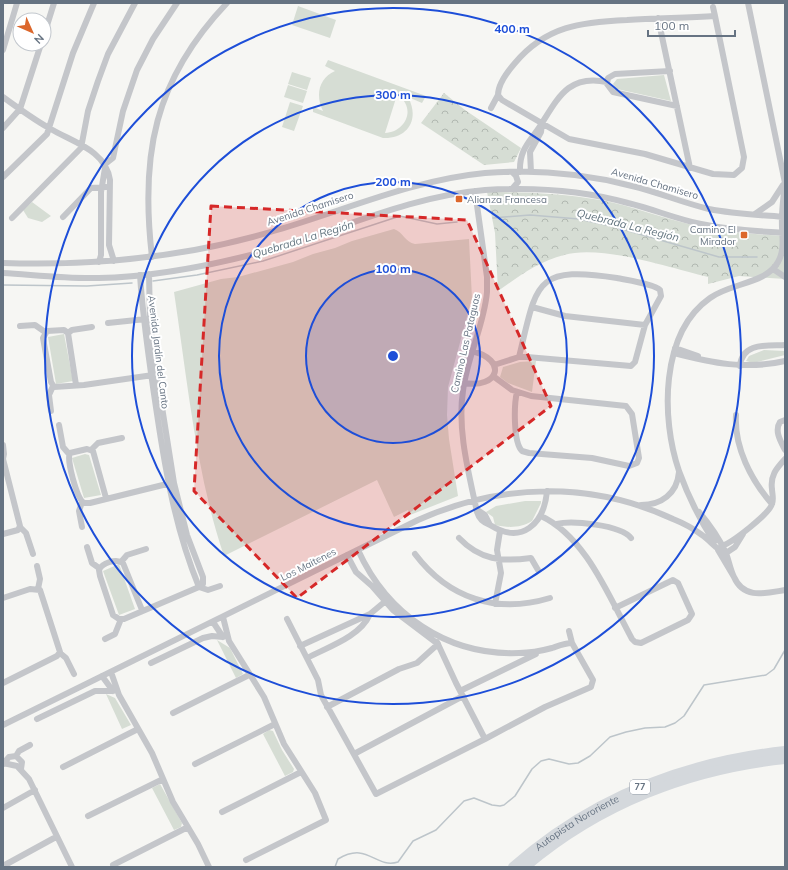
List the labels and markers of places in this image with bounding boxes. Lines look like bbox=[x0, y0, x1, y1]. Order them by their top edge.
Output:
place label: Alianza Francesa bbox=[467, 193, 547, 206]
marker: Alianza Francesa bbox=[454, 194, 464, 204]
place label: Camino El Mirador bbox=[690, 223, 736, 248]
marker: Camino El Mirador bbox=[739, 230, 749, 240]
centre of rings bbox=[386, 349, 400, 363]

